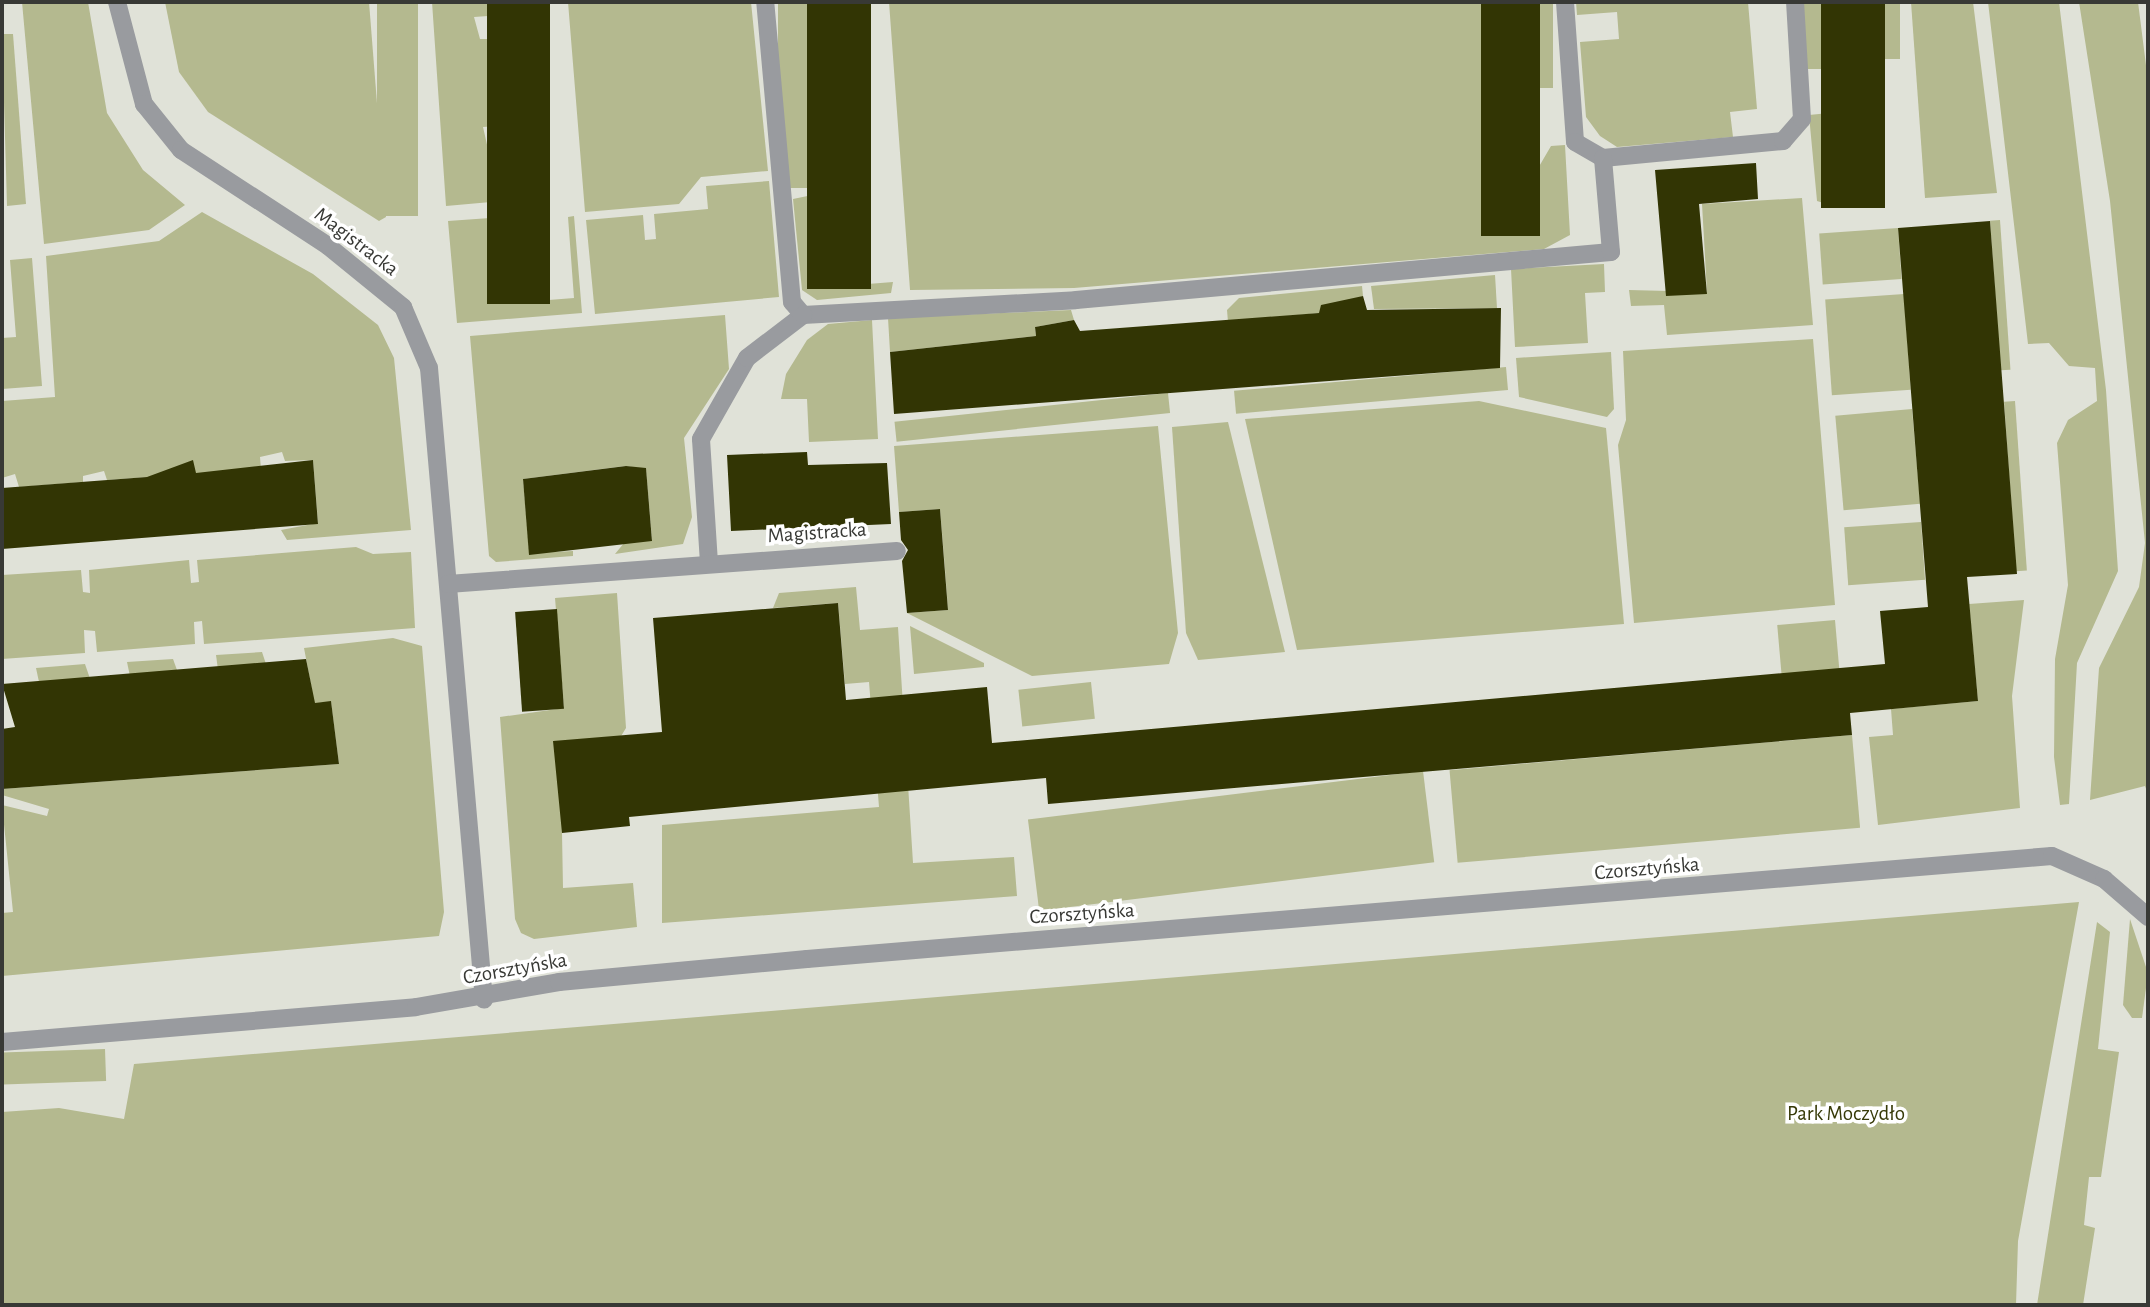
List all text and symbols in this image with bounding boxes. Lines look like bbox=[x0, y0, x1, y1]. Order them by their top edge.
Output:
street label: Magistracka bbox=[309, 202, 403, 282]
street label: Magistracka bbox=[767, 517, 867, 549]
street label: Czorsztyńska bbox=[1593, 852, 1701, 886]
street label: Czorsztyńska bbox=[1029, 898, 1135, 930]
street label: Czorsztyńska bbox=[461, 947, 569, 991]
park label: Park Moczydło bbox=[1787, 1101, 1905, 1127]

